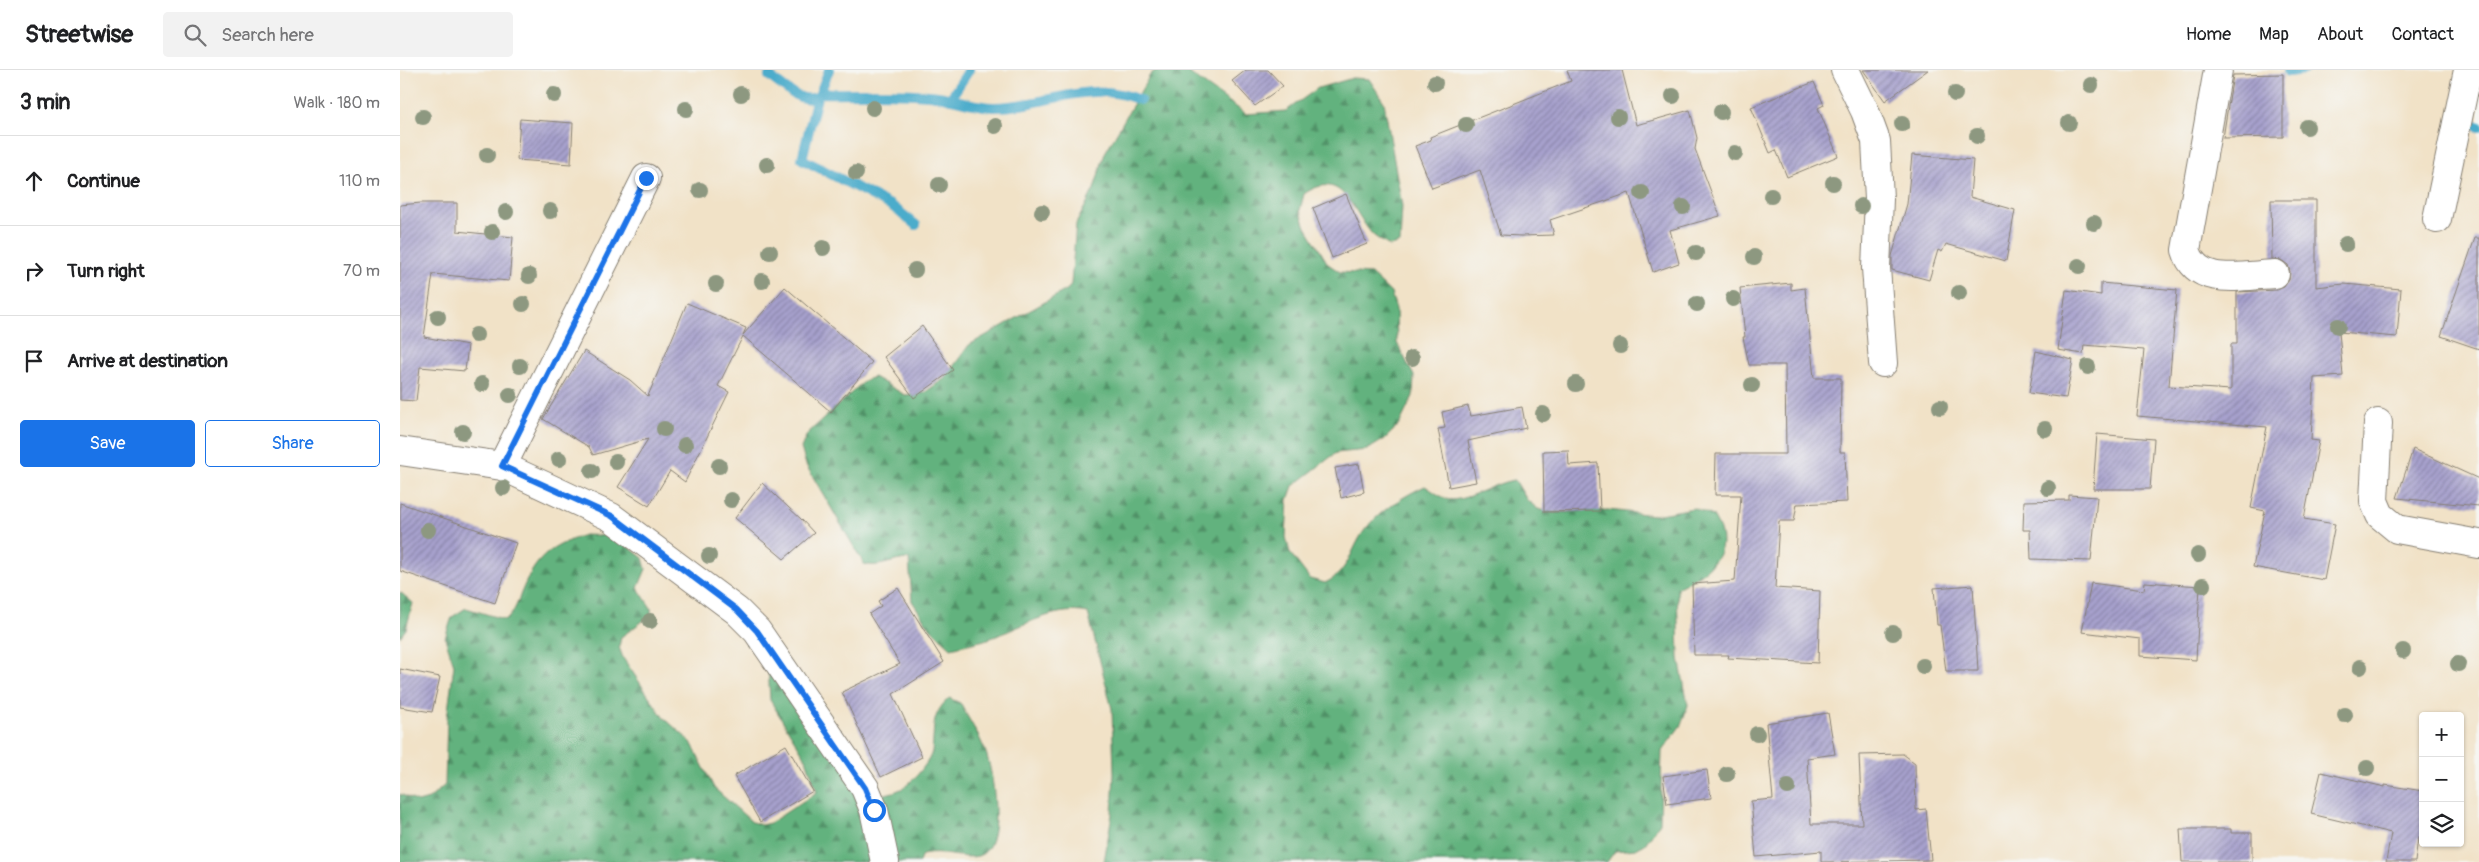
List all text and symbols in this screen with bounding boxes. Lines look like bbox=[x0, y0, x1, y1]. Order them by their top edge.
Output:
search box bbox=[163, 12, 513, 57]
text: Streetwise bbox=[25, 20, 133, 49]
icon: search bbox=[181, 21, 209, 49]
text: Search here bbox=[221, 23, 314, 47]
text: Home bbox=[2186, 23, 2231, 46]
text: Map bbox=[2259, 23, 2289, 46]
text: About bbox=[2317, 23, 2363, 46]
text: Contact bbox=[2391, 23, 2454, 46]
text: 3 min bbox=[20, 89, 70, 116]
text: Walk · 180 m bbox=[293, 93, 380, 113]
icon: ahead bbox=[20, 167, 48, 195]
route end bbox=[635, 167, 658, 190]
text: Continue bbox=[67, 169, 140, 193]
text: 110 m bbox=[339, 171, 380, 191]
icon: right bbox=[20, 257, 48, 285]
text: Turn right bbox=[67, 259, 145, 283]
text: 70 m bbox=[343, 261, 380, 281]
icon: arrive bbox=[20, 347, 48, 375]
text: Arrive at destination bbox=[67, 349, 228, 373]
button: Save bbox=[20, 420, 195, 467]
button: Share bbox=[205, 420, 380, 467]
map controls bbox=[2419, 712, 2464, 847]
button: + bbox=[2419, 712, 2464, 757]
button: − bbox=[2419, 757, 2464, 802]
route start bbox=[863, 799, 886, 822]
button: layers bbox=[2419, 802, 2464, 847]

